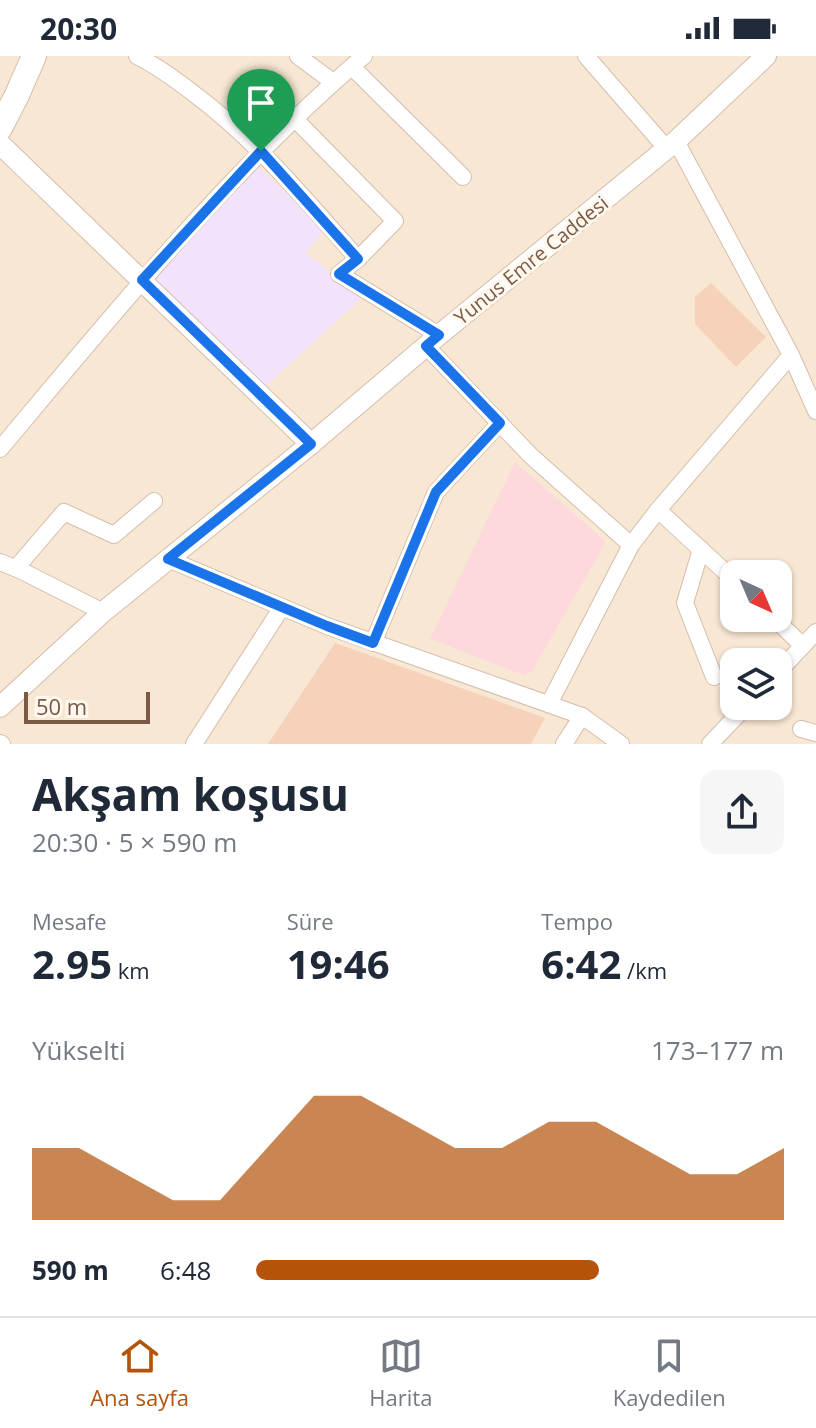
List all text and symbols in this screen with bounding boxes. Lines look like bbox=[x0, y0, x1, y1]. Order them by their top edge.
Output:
text: 20:30 bbox=[40, 8, 117, 49]
pin bbox=[227, 69, 295, 151]
icon: arrive bbox=[239, 81, 283, 125]
street label: Yunus Emre Caddesi bbox=[448, 189, 614, 331]
north arrow bbox=[720, 560, 792, 632]
map controls bbox=[720, 560, 792, 720]
button: layers bbox=[720, 648, 792, 720]
scale bar bbox=[24, 688, 150, 724]
text: 50 m bbox=[36, 691, 87, 721]
text: Akşam koşusu bbox=[32, 764, 349, 824]
button: share bbox=[700, 770, 784, 854]
text: 20:30 · 5 × 590 m bbox=[32, 824, 237, 860]
text: Mesafe bbox=[32, 906, 107, 936]
text: Süre bbox=[287, 906, 334, 936]
text: Tempo bbox=[541, 906, 613, 936]
text: 2.95 bbox=[32, 936, 112, 991]
text: 19:46 bbox=[287, 936, 390, 991]
text: 6:42 bbox=[541, 936, 621, 991]
text: km bbox=[112, 955, 150, 985]
text: /km bbox=[621, 955, 667, 985]
text: Yükselti bbox=[32, 1032, 126, 1068]
text: 173–177 m bbox=[651, 1032, 784, 1068]
text: 590 m bbox=[32, 1252, 109, 1288]
text: 6:48 bbox=[160, 1252, 211, 1288]
tab: Ana sayfa bbox=[90, 1334, 189, 1412]
tab: Harita bbox=[369, 1334, 432, 1412]
tab: Kaydedilen bbox=[613, 1334, 726, 1412]

